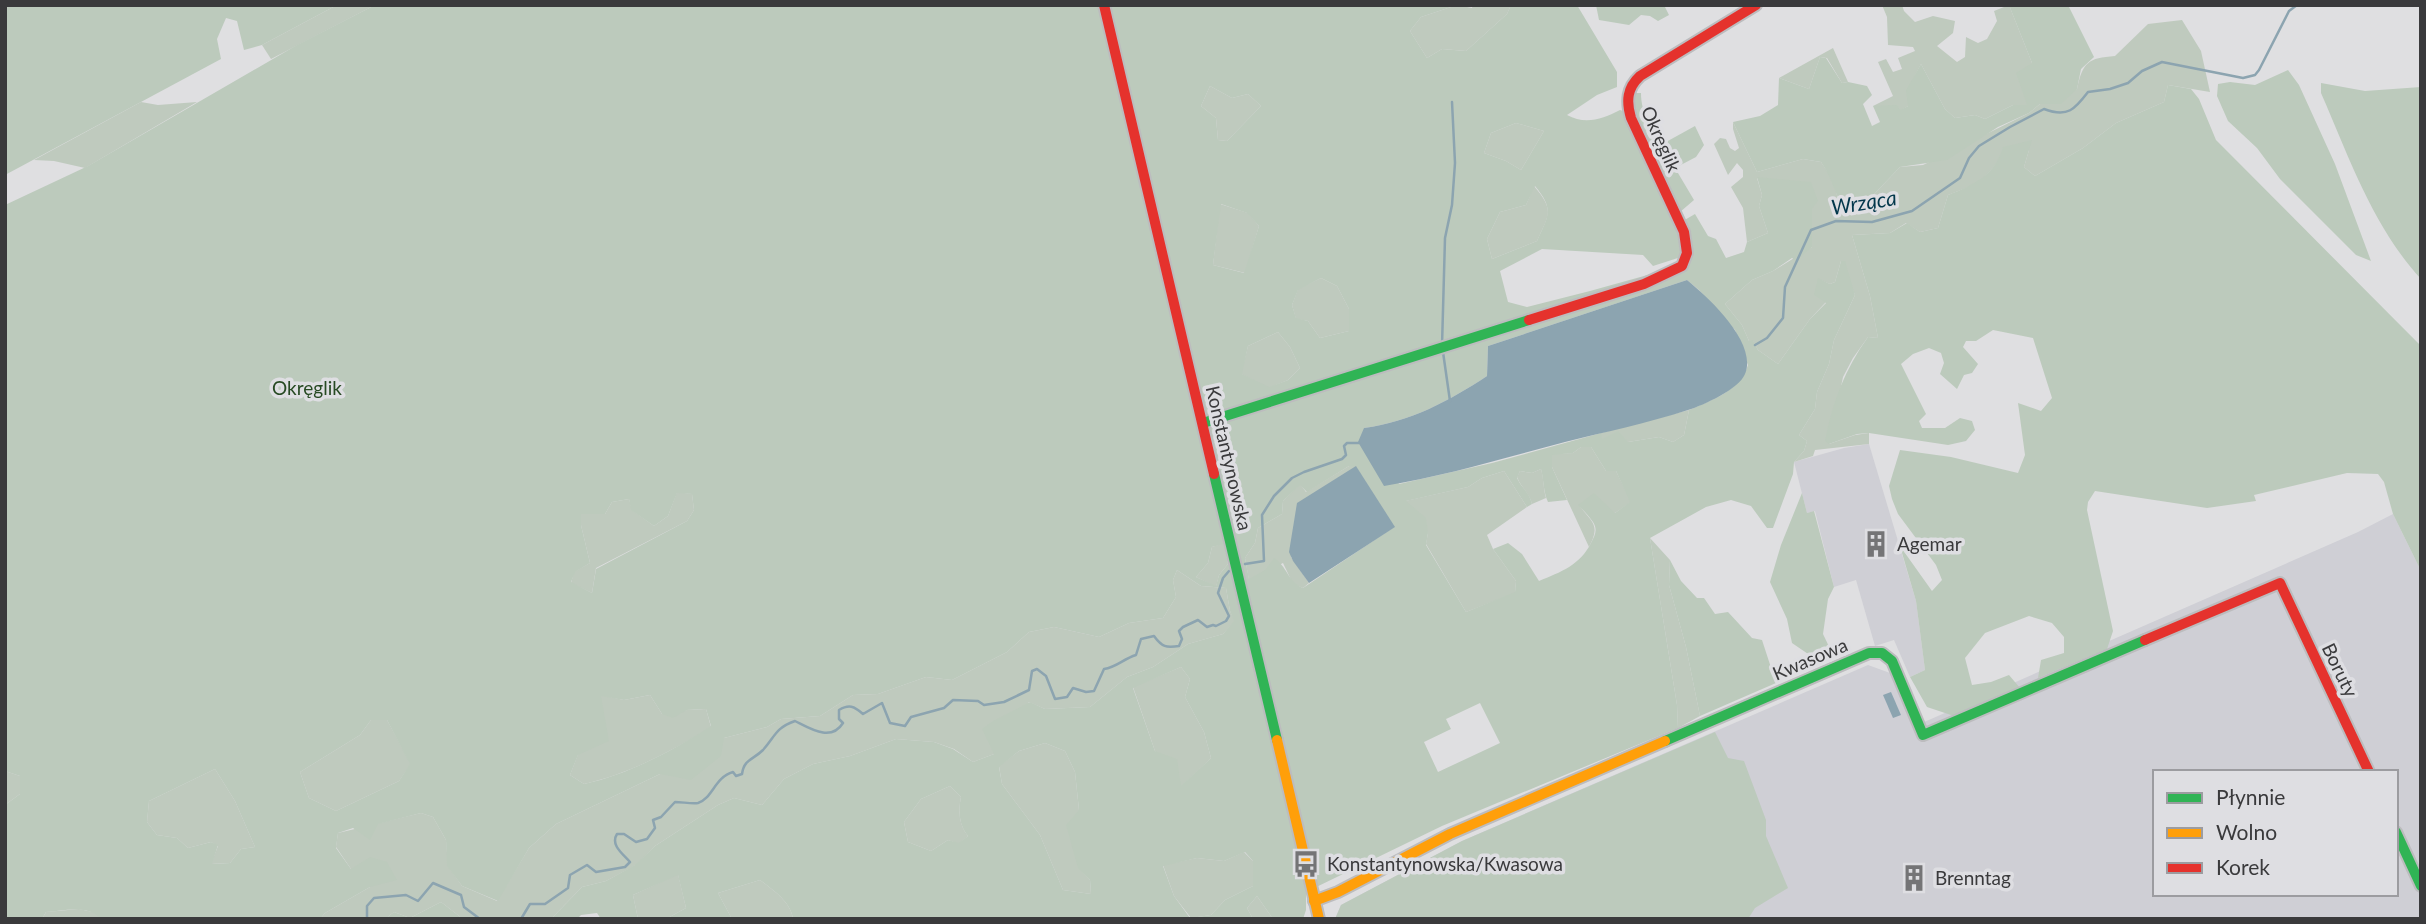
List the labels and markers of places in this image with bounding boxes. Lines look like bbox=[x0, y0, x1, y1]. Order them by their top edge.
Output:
building icon: Agemar bbox=[1861, 529, 1891, 559]
place label: Agemar bbox=[1897, 532, 1962, 555]
bus stop icon: Konstantynowska/Kwasowa bbox=[1291, 849, 1321, 879]
place label: Konstantynowska/Kwasowa bbox=[1327, 852, 1563, 875]
building icon: Brenntag bbox=[1899, 863, 1929, 893]
place label: Brenntag bbox=[1935, 866, 2011, 889]

